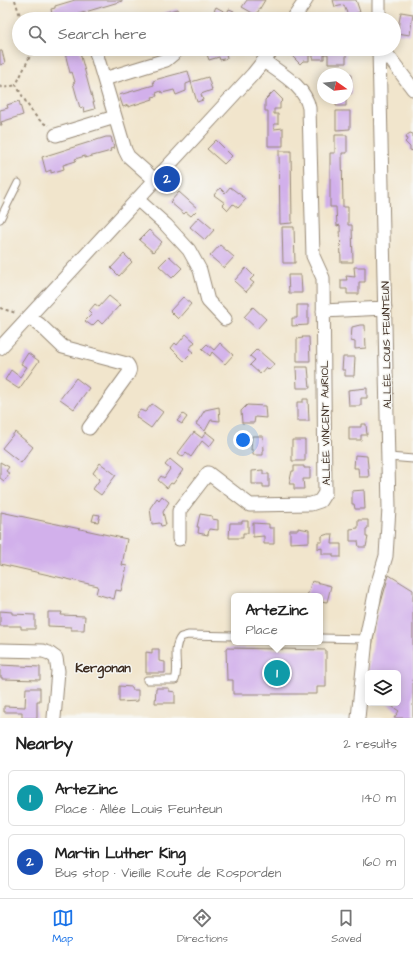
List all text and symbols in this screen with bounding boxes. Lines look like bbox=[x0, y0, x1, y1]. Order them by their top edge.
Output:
search box bbox=[12, 12, 401, 56]
icon: search bbox=[26, 23, 48, 45]
text: Search here bbox=[58, 24, 147, 45]
north arrow bbox=[317, 68, 353, 104]
pin: 2 bbox=[154, 164, 180, 194]
street label: ALLÉE LOUIS FEUNTEUN bbox=[378, 281, 395, 409]
street label: ALLÉE VINCENT AURIOL bbox=[317, 360, 334, 486]
your location bbox=[233, 430, 253, 450]
popup bbox=[231, 593, 323, 645]
text: ArteZinc bbox=[245, 600, 309, 621]
text: Place bbox=[245, 621, 278, 639]
pin: 1 bbox=[264, 658, 290, 688]
district label: Kergonan bbox=[75, 659, 131, 679]
map controls bbox=[365, 670, 401, 706]
button: layers bbox=[365, 670, 401, 706]
text: Nearby bbox=[16, 732, 73, 756]
text: 2 results bbox=[343, 735, 397, 753]
text: ArteZinc bbox=[55, 779, 118, 800]
text: 1 bbox=[29, 789, 31, 807]
text: 140 m bbox=[362, 789, 396, 807]
text: Place · Allée Louis Feunteun bbox=[55, 800, 222, 818]
text: Martin Luther King bbox=[55, 843, 186, 864]
text: 2 bbox=[26, 853, 34, 871]
text: 160 m bbox=[363, 853, 396, 871]
text: Bus stop · Vieille Route de Rosporden bbox=[55, 864, 281, 882]
tab: Map bbox=[52, 907, 74, 946]
tab: Directions bbox=[177, 907, 228, 946]
tab: Saved bbox=[331, 907, 361, 946]

